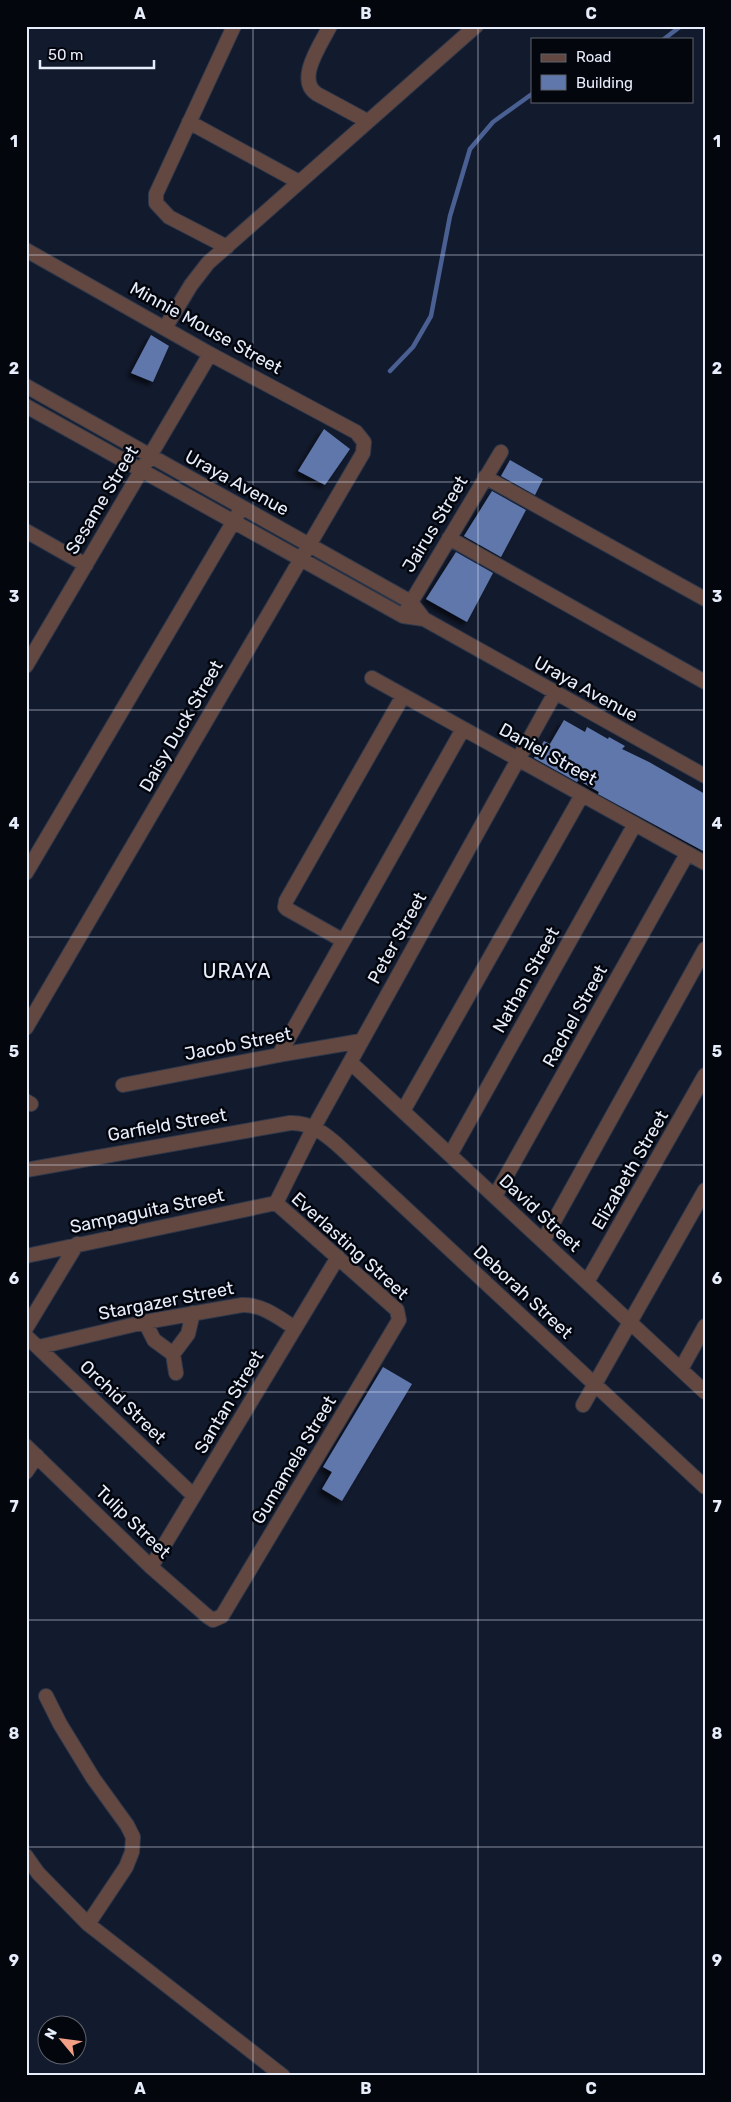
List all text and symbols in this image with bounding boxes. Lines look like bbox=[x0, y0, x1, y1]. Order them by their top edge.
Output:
text: A bbox=[134, 4, 146, 23]
text: B bbox=[360, 4, 372, 23]
text: C bbox=[585, 4, 597, 23]
scale bar bbox=[40, 38, 154, 70]
legend bbox=[531, 38, 694, 102]
text: 50 m bbox=[48, 46, 83, 64]
text: Road bbox=[576, 48, 612, 66]
text: Building bbox=[576, 74, 633, 92]
text: 1 bbox=[10, 132, 18, 151]
text: 1 bbox=[713, 132, 721, 151]
street label: Minnie Mouse Street bbox=[126, 277, 286, 379]
text: 2 bbox=[9, 359, 19, 378]
text: 2 bbox=[712, 359, 722, 378]
street label: Sesame Street bbox=[61, 442, 143, 558]
street label: Uraya Avenue bbox=[181, 445, 293, 521]
street label: Jairus Street bbox=[398, 472, 472, 576]
text: 3 bbox=[9, 587, 19, 606]
text: 3 bbox=[712, 587, 722, 606]
street label: Uraya Avenue bbox=[530, 651, 642, 727]
street label: Daisy Duck Street bbox=[134, 656, 228, 796]
street label: Daniel Street bbox=[495, 718, 601, 790]
text: 4 bbox=[9, 814, 20, 833]
text: 4 bbox=[712, 814, 723, 833]
street label: Peter Street bbox=[363, 888, 431, 988]
street label: Nathan Street bbox=[488, 923, 564, 1037]
district label: URAYA bbox=[203, 959, 272, 983]
street label: Rachel Street bbox=[538, 961, 612, 1071]
street label: Jacob Street bbox=[183, 1023, 293, 1065]
text: 5 bbox=[9, 1042, 19, 1061]
text: 5 bbox=[712, 1042, 722, 1061]
street label: Garfield Street bbox=[106, 1104, 228, 1146]
street label: Elizabeth Street bbox=[587, 1107, 673, 1233]
street label: David Street bbox=[495, 1170, 585, 1256]
street label: Sampaguita Street bbox=[68, 1184, 226, 1238]
street label: Everlasting Street bbox=[287, 1188, 413, 1304]
street label: Deborah Street bbox=[469, 1240, 577, 1344]
text: 6 bbox=[9, 1269, 19, 1288]
text: 6 bbox=[712, 1269, 722, 1288]
street label: Stargazer Street bbox=[96, 1277, 236, 1325]
street label: Santan Street bbox=[190, 1347, 268, 1457]
street label: Orchid Street bbox=[75, 1355, 171, 1449]
street label: Gumamela Street bbox=[247, 1392, 341, 1528]
street label: Tulip Street bbox=[91, 1481, 175, 1563]
text: 7 bbox=[9, 1497, 19, 1516]
text: 7 bbox=[712, 1497, 722, 1516]
text: 8 bbox=[9, 1724, 20, 1743]
text: 8 bbox=[712, 1724, 723, 1743]
text: 9 bbox=[9, 1951, 19, 1970]
text: 9 bbox=[712, 1951, 722, 1970]
north arrow bbox=[38, 2014, 88, 2064]
text: N bbox=[41, 2025, 61, 2042]
text: A bbox=[134, 2079, 146, 2098]
text: B bbox=[360, 2079, 372, 2098]
text: C bbox=[585, 2079, 597, 2098]

